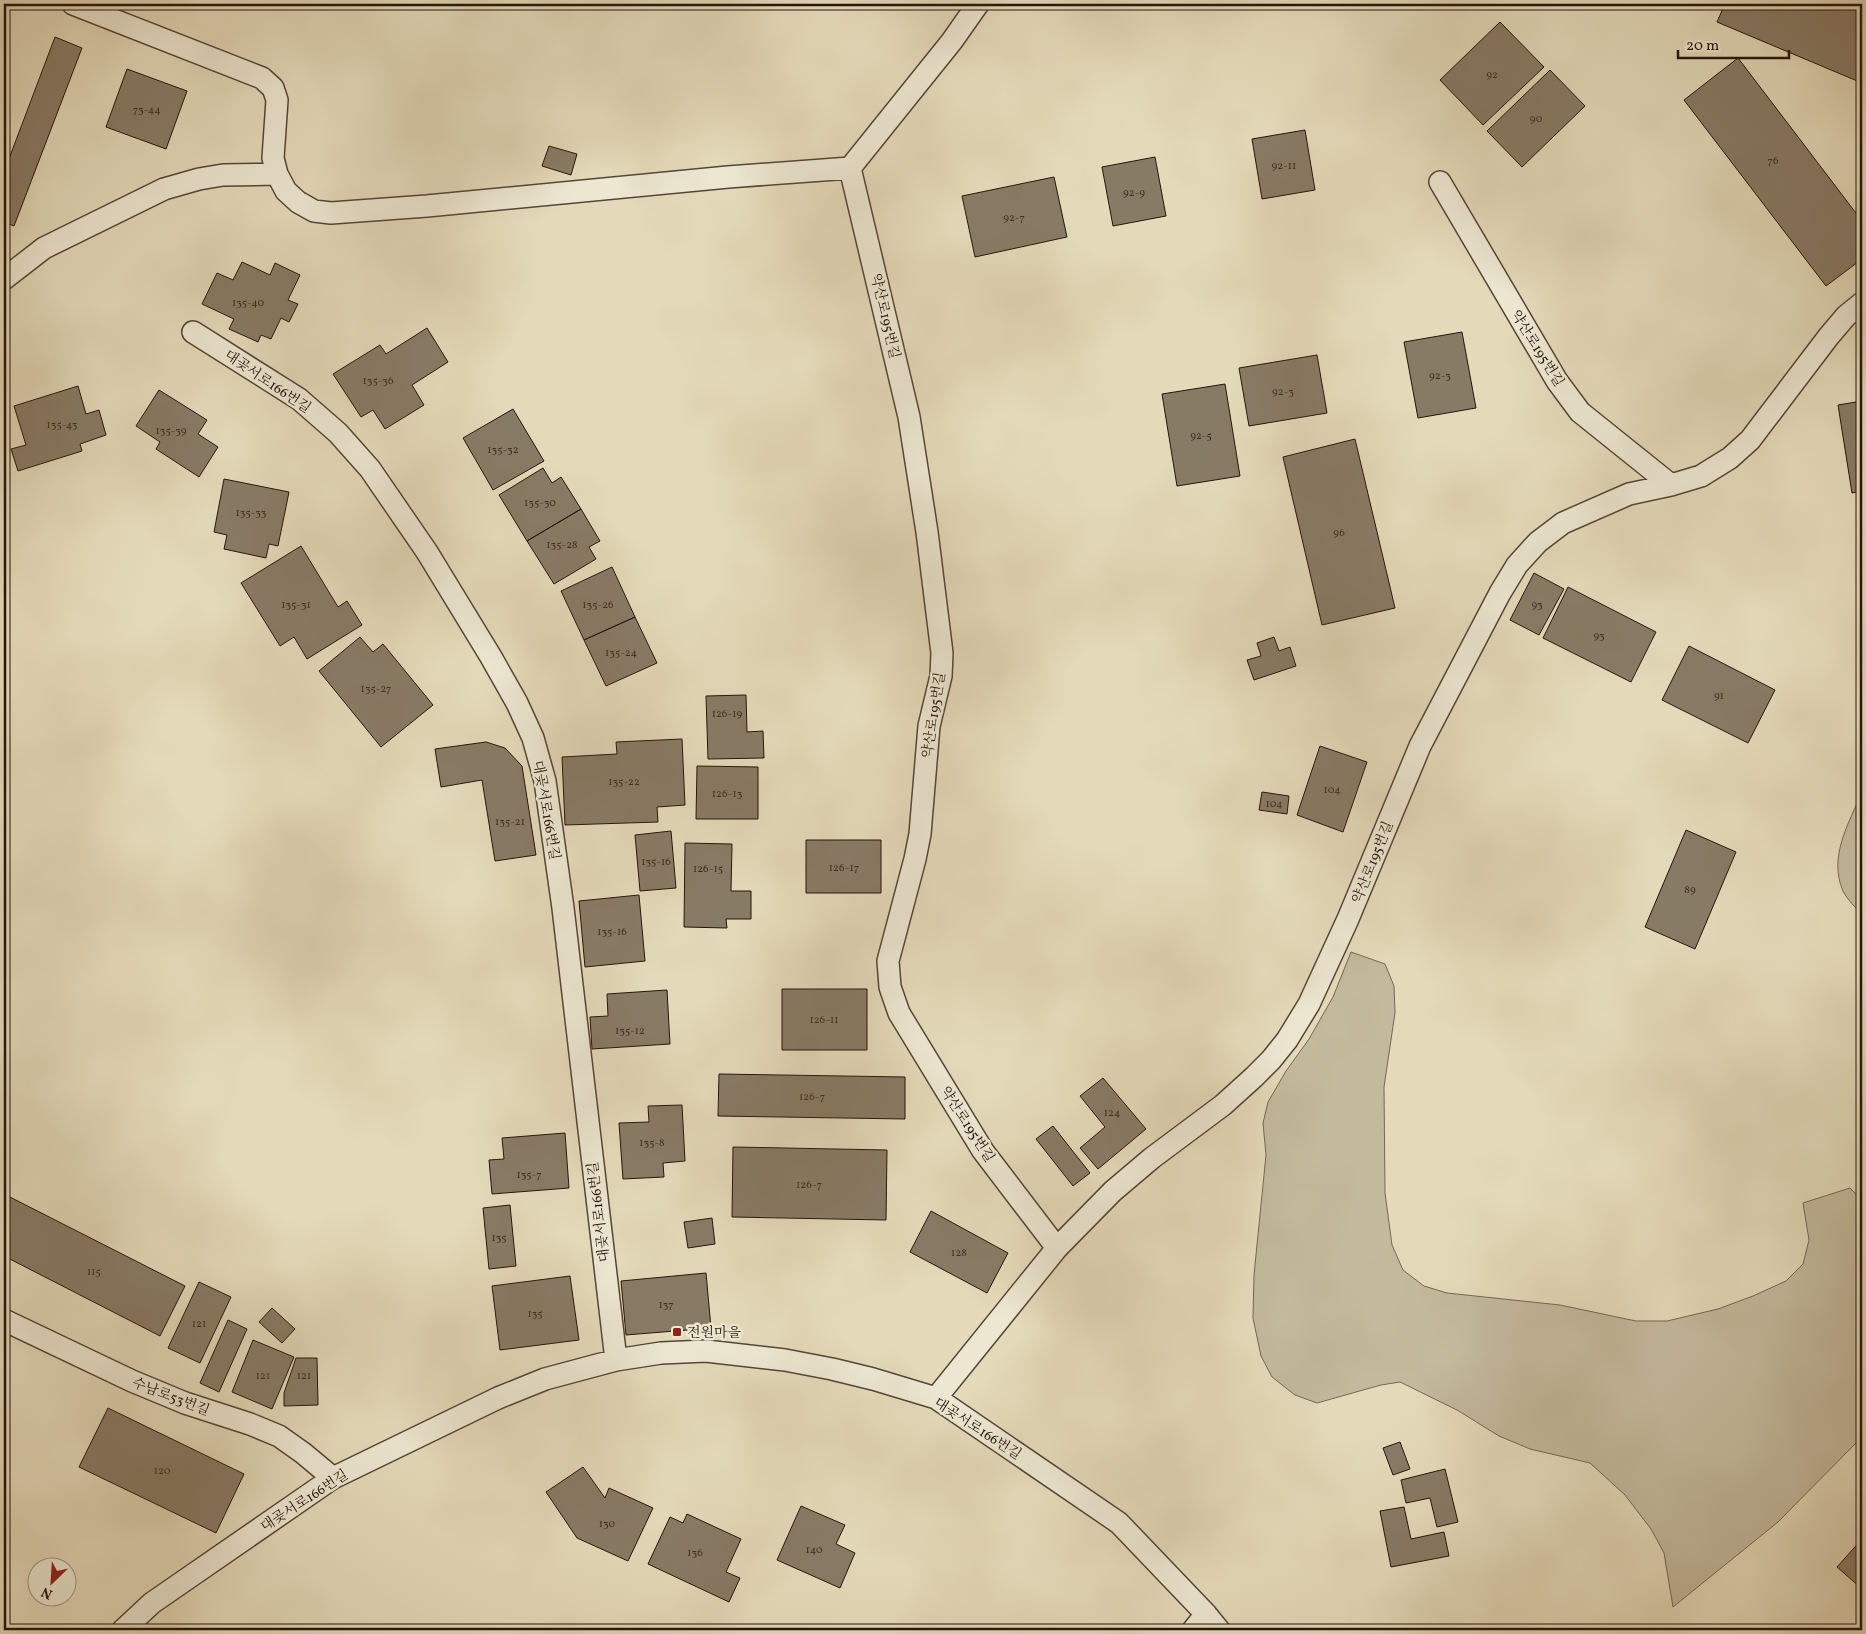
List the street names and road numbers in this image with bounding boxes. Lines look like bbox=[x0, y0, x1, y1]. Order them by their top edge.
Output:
street label: 약산로195번길 bbox=[866, 272, 904, 361]
street label: 약산로195번길 bbox=[1506, 307, 1568, 391]
street label: 대곶서로166번길 bbox=[220, 346, 314, 418]
street label: 약산로195번길 bbox=[918, 671, 951, 760]
street label: 대곶서로166번길 bbox=[527, 759, 564, 862]
street label: 약산로195번길 bbox=[1348, 819, 1398, 906]
street label: 약산로195번길 bbox=[935, 1083, 998, 1166]
street label: 대곶서로166번길 bbox=[584, 1161, 615, 1263]
street label: 수남로53번길 bbox=[129, 1374, 212, 1421]
street label: 대곶서로166번길 bbox=[930, 1394, 1025, 1465]
street label: 대곶서로166번길 bbox=[257, 1466, 352, 1537]

